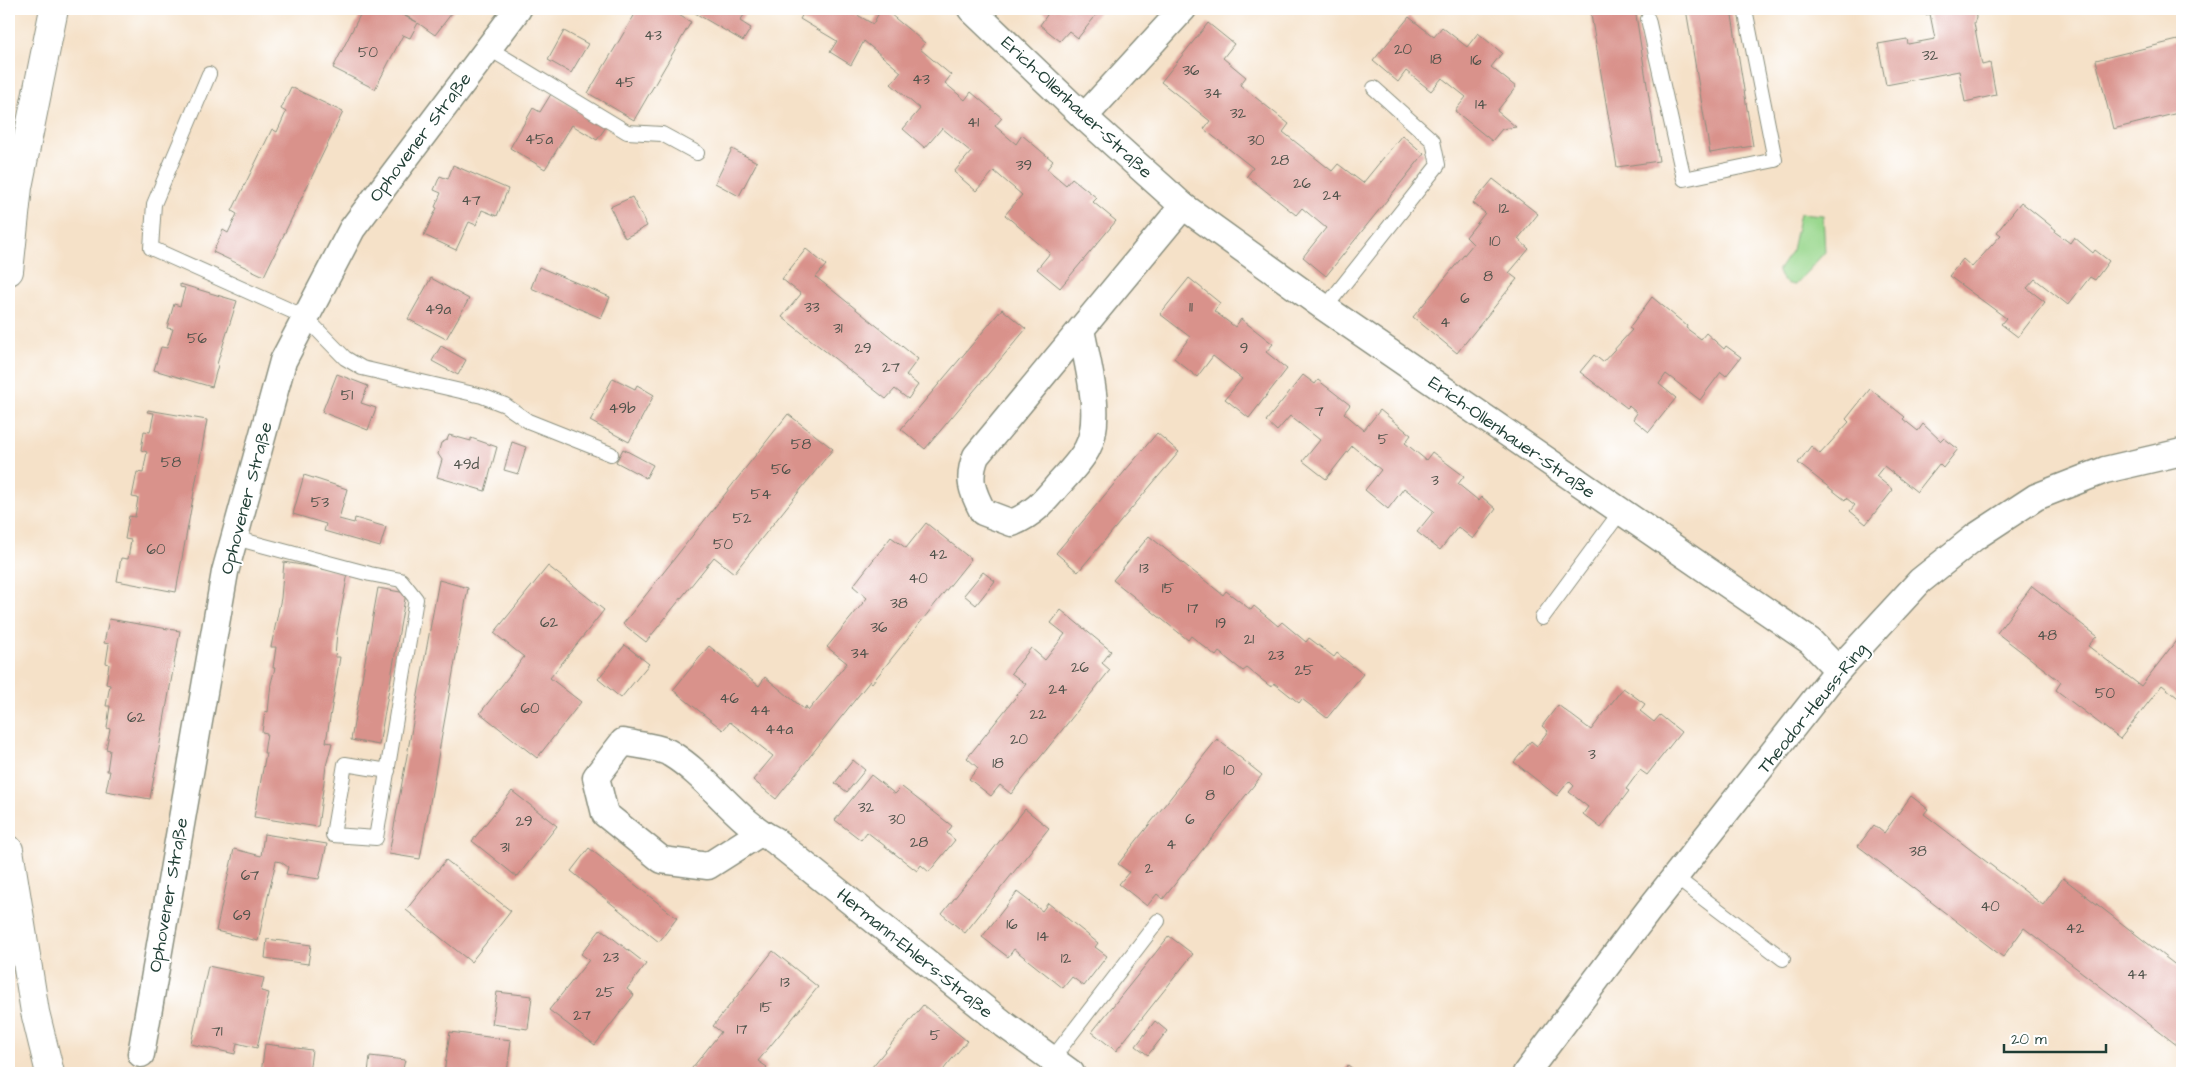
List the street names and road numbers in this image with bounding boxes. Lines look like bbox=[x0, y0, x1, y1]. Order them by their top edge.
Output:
street label: Erich-Ollenhauer-Straße bbox=[996, 30, 1158, 184]
street label: Ophovener Straße bbox=[363, 67, 478, 207]
street label: Erich-Ollenhauer-Straße bbox=[1423, 370, 1600, 505]
street label: Ophovener Straße bbox=[214, 419, 279, 577]
street label: Theodor-Heuss-Ring bbox=[1752, 637, 1874, 780]
street label: Ophovener Straße bbox=[143, 816, 194, 974]
street label: Hermann-Ehlers-Straße bbox=[831, 882, 998, 1024]

